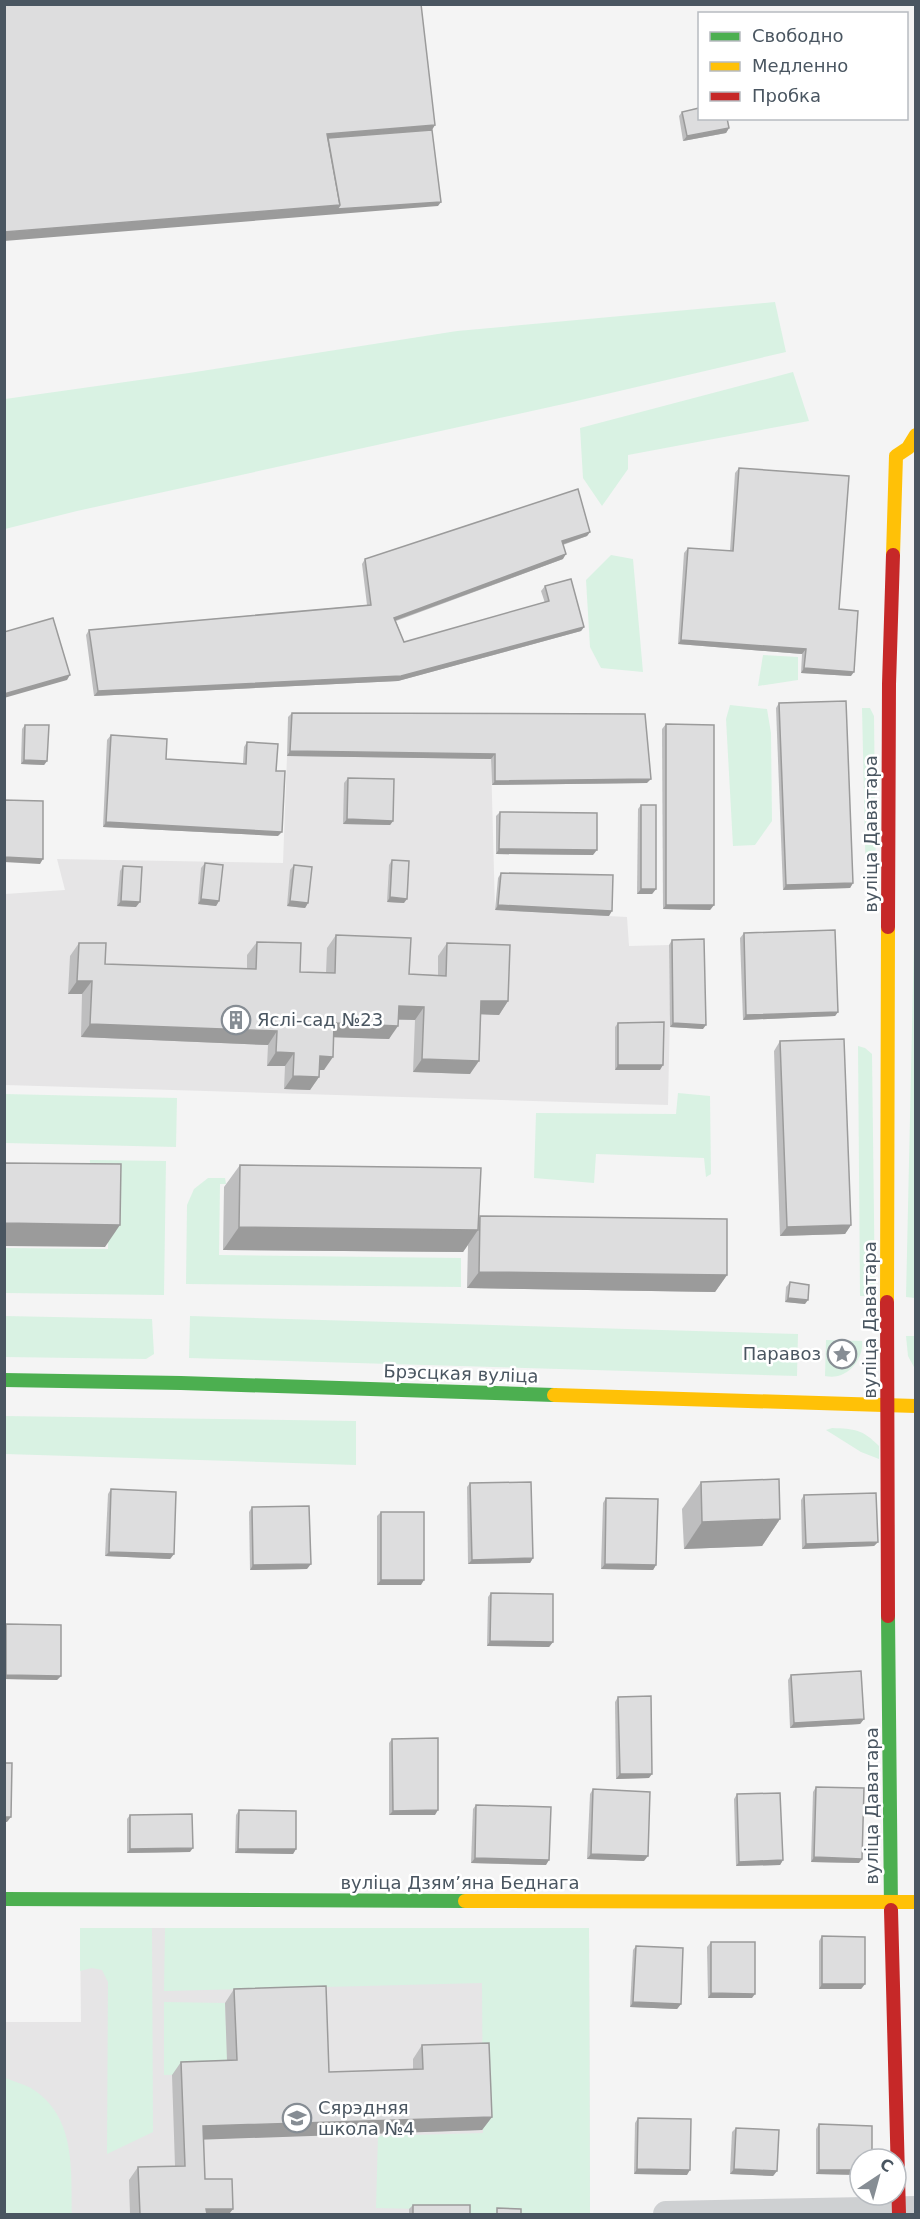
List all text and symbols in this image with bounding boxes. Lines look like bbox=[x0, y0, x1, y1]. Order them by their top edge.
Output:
legend bbox=[698, 12, 908, 120]
text: Свободно bbox=[752, 25, 844, 46]
text: Медленно bbox=[752, 55, 848, 76]
text: Пробка bbox=[752, 85, 821, 106]
street label: вуліца Даватара bbox=[860, 755, 881, 913]
building icon: Яслі-сад №23 bbox=[220, 1004, 252, 1036]
place label: Яслі-сад №23 bbox=[257, 1009, 383, 1030]
street label: вуліца Даватара bbox=[859, 1241, 880, 1399]
place icon: Паравоз bbox=[826, 1338, 858, 1370]
place label: Паравоз bbox=[743, 1343, 821, 1364]
street label: Брэсцкая вуліца bbox=[383, 1360, 539, 1387]
street label: вуліца Даватара bbox=[861, 1727, 882, 1885]
street label: вуліца Дзямʼяна Беднага bbox=[340, 1872, 580, 1893]
place label: Сярэдняя школа №4 bbox=[318, 2097, 415, 2139]
school or university icon: Сярэдняя школа №4 bbox=[281, 2102, 313, 2134]
north arrow bbox=[848, 2147, 908, 2207]
text: С bbox=[876, 2154, 897, 2176]

